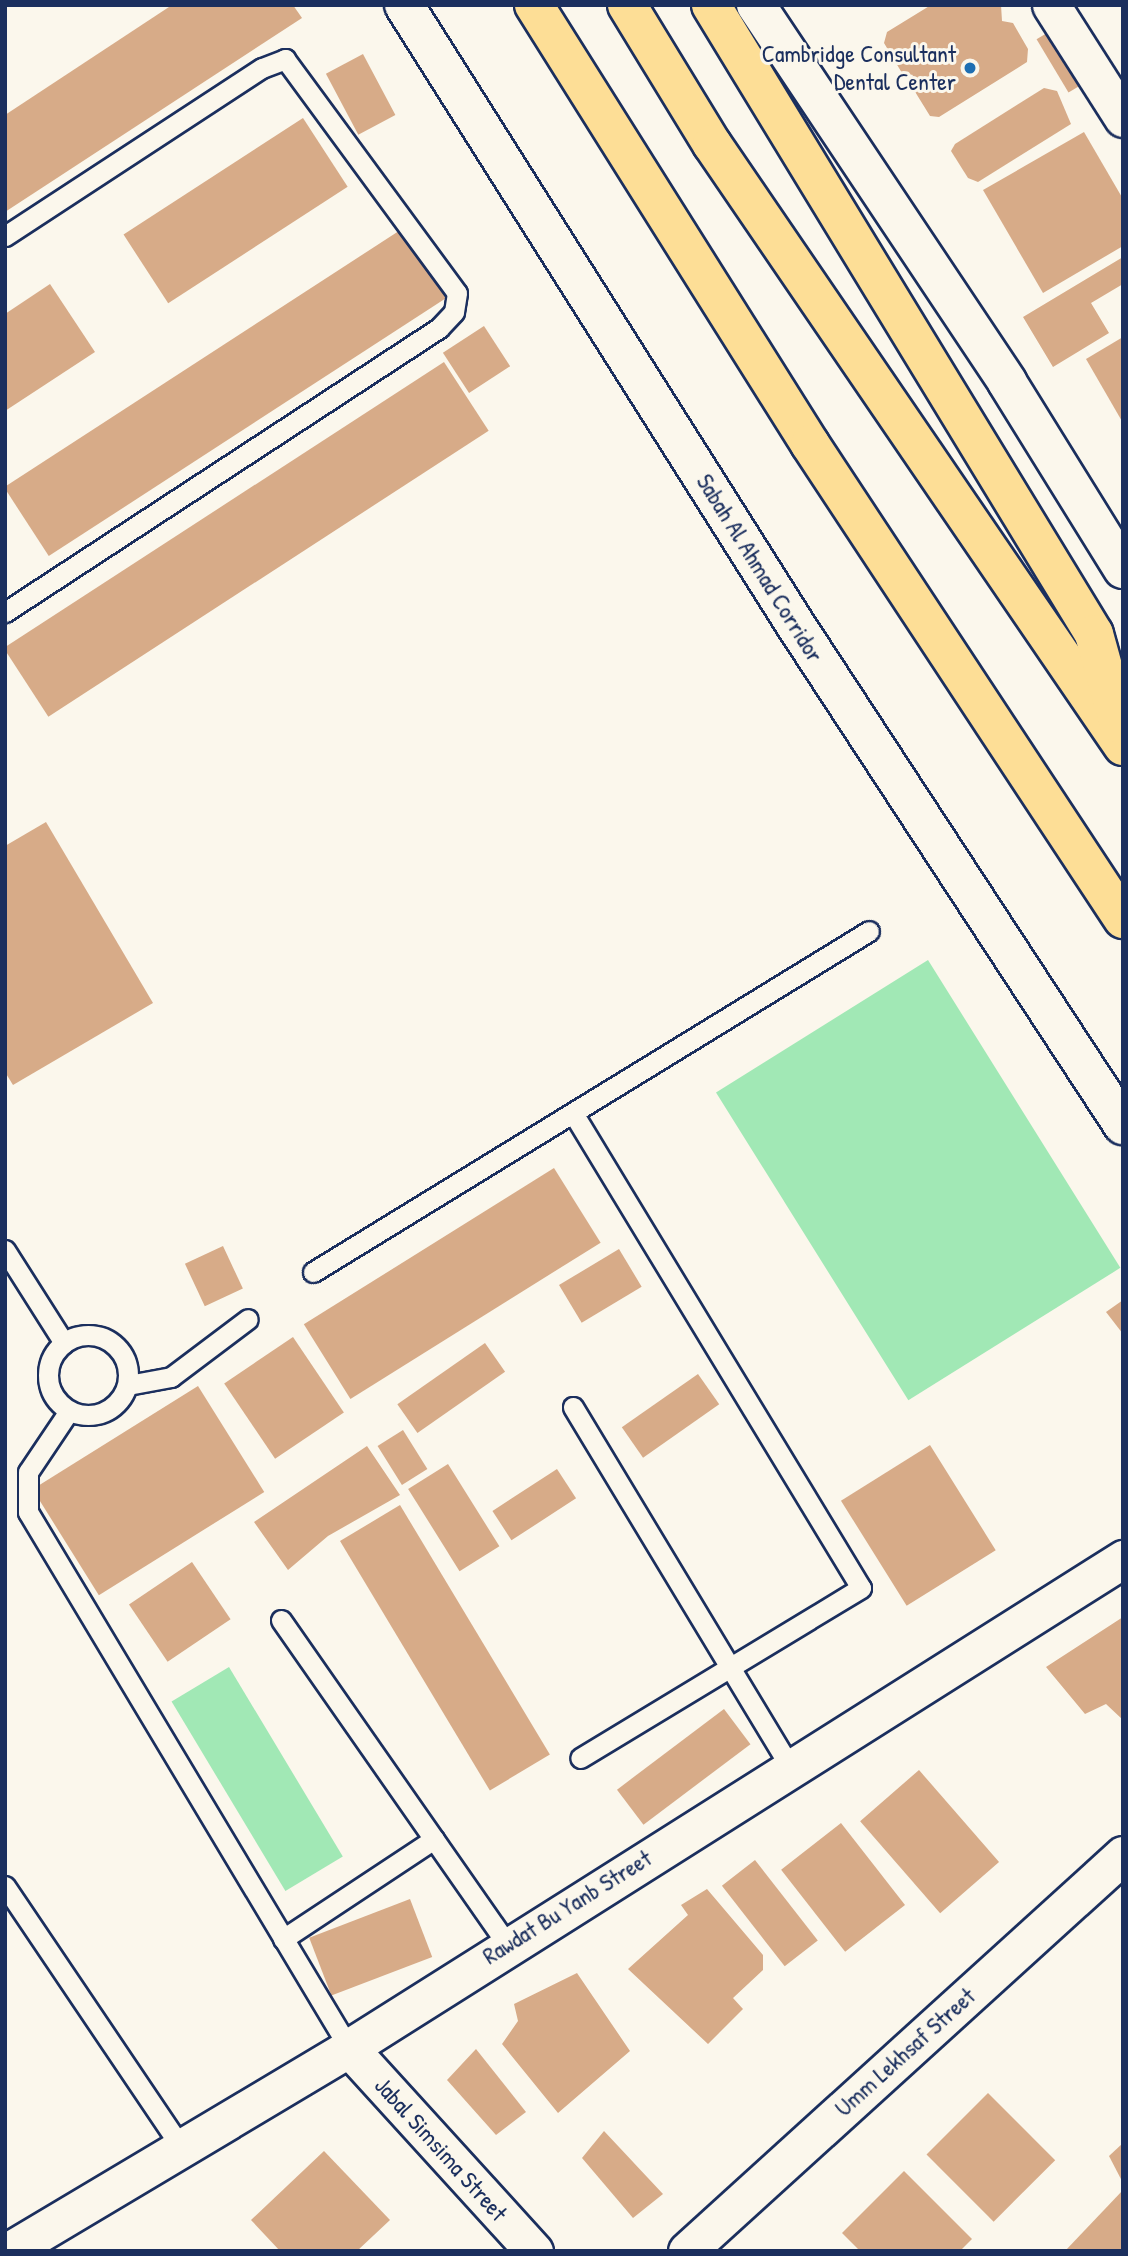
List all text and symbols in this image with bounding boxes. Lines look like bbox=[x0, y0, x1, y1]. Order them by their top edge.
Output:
place label: Cambridge Consultant Dental Center bbox=[762, 40, 956, 96]
marker: Cambridge Consultant Dental Center bbox=[962, 60, 978, 76]
street label: Sabah Al Ahmad Corridor bbox=[690, 469, 830, 667]
street label: Rawdat Bu Yanb Street bbox=[477, 1844, 657, 1970]
street label: Umm Lekhsaf Street bbox=[829, 1982, 981, 2122]
street label: Jabal Simsima Street bbox=[369, 2071, 513, 2227]

